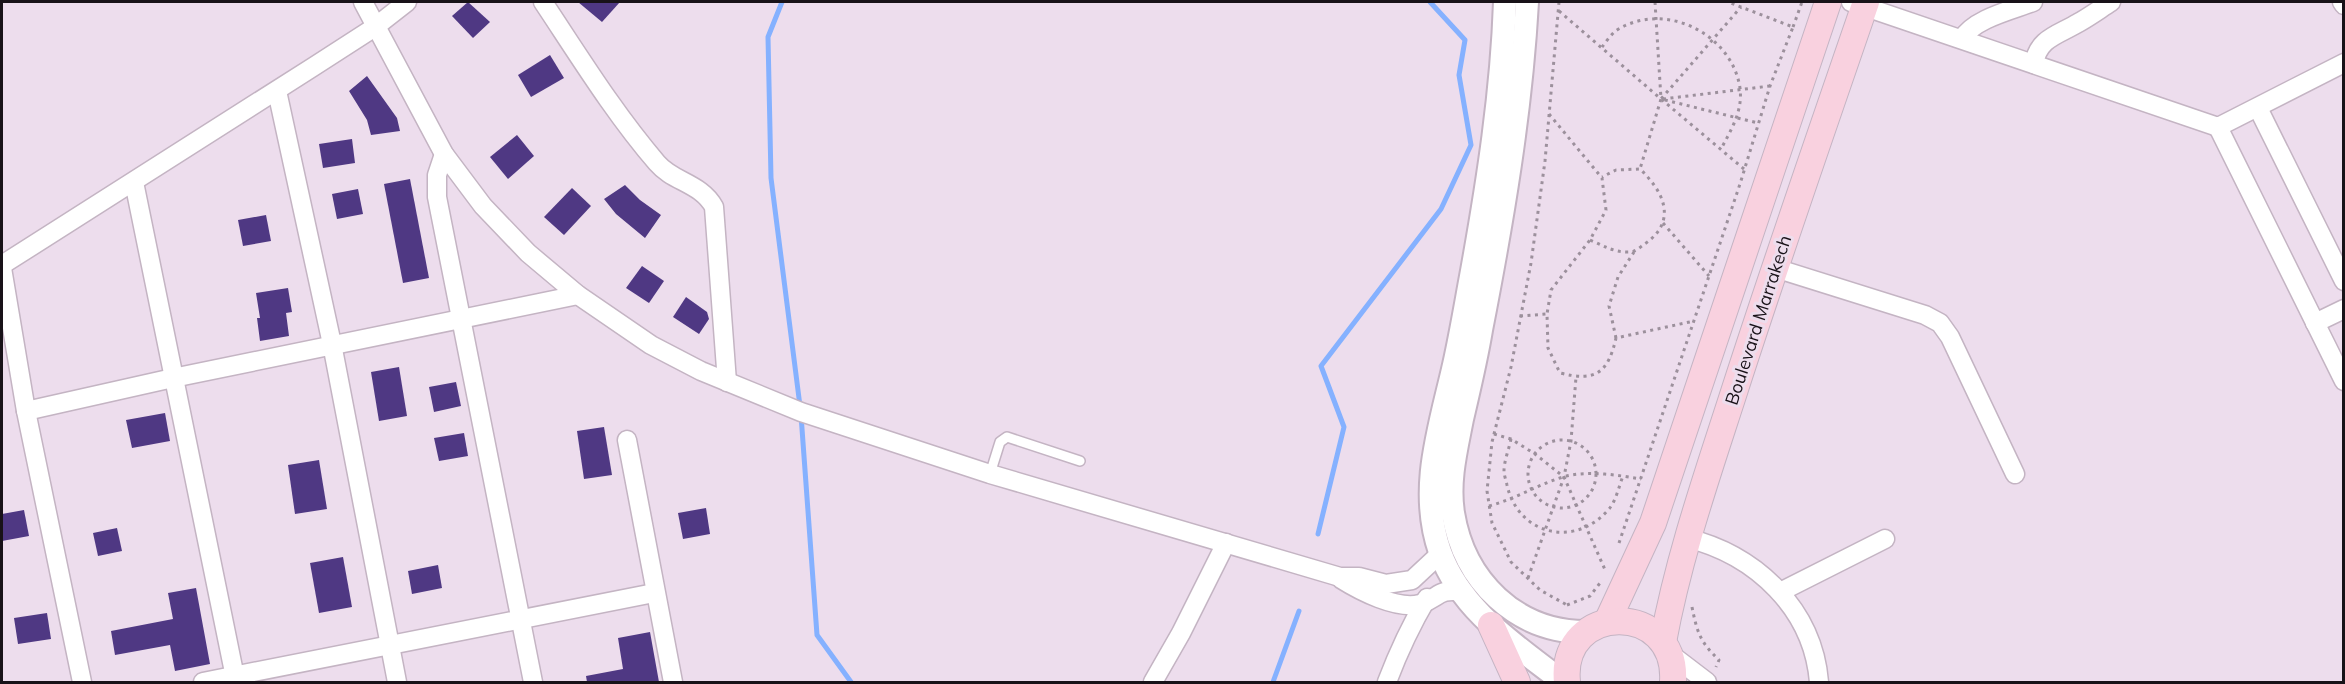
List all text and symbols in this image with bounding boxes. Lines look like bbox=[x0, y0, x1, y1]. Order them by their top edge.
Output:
street label: Boulevard Marrakech bbox=[1720, 232, 1796, 408]

